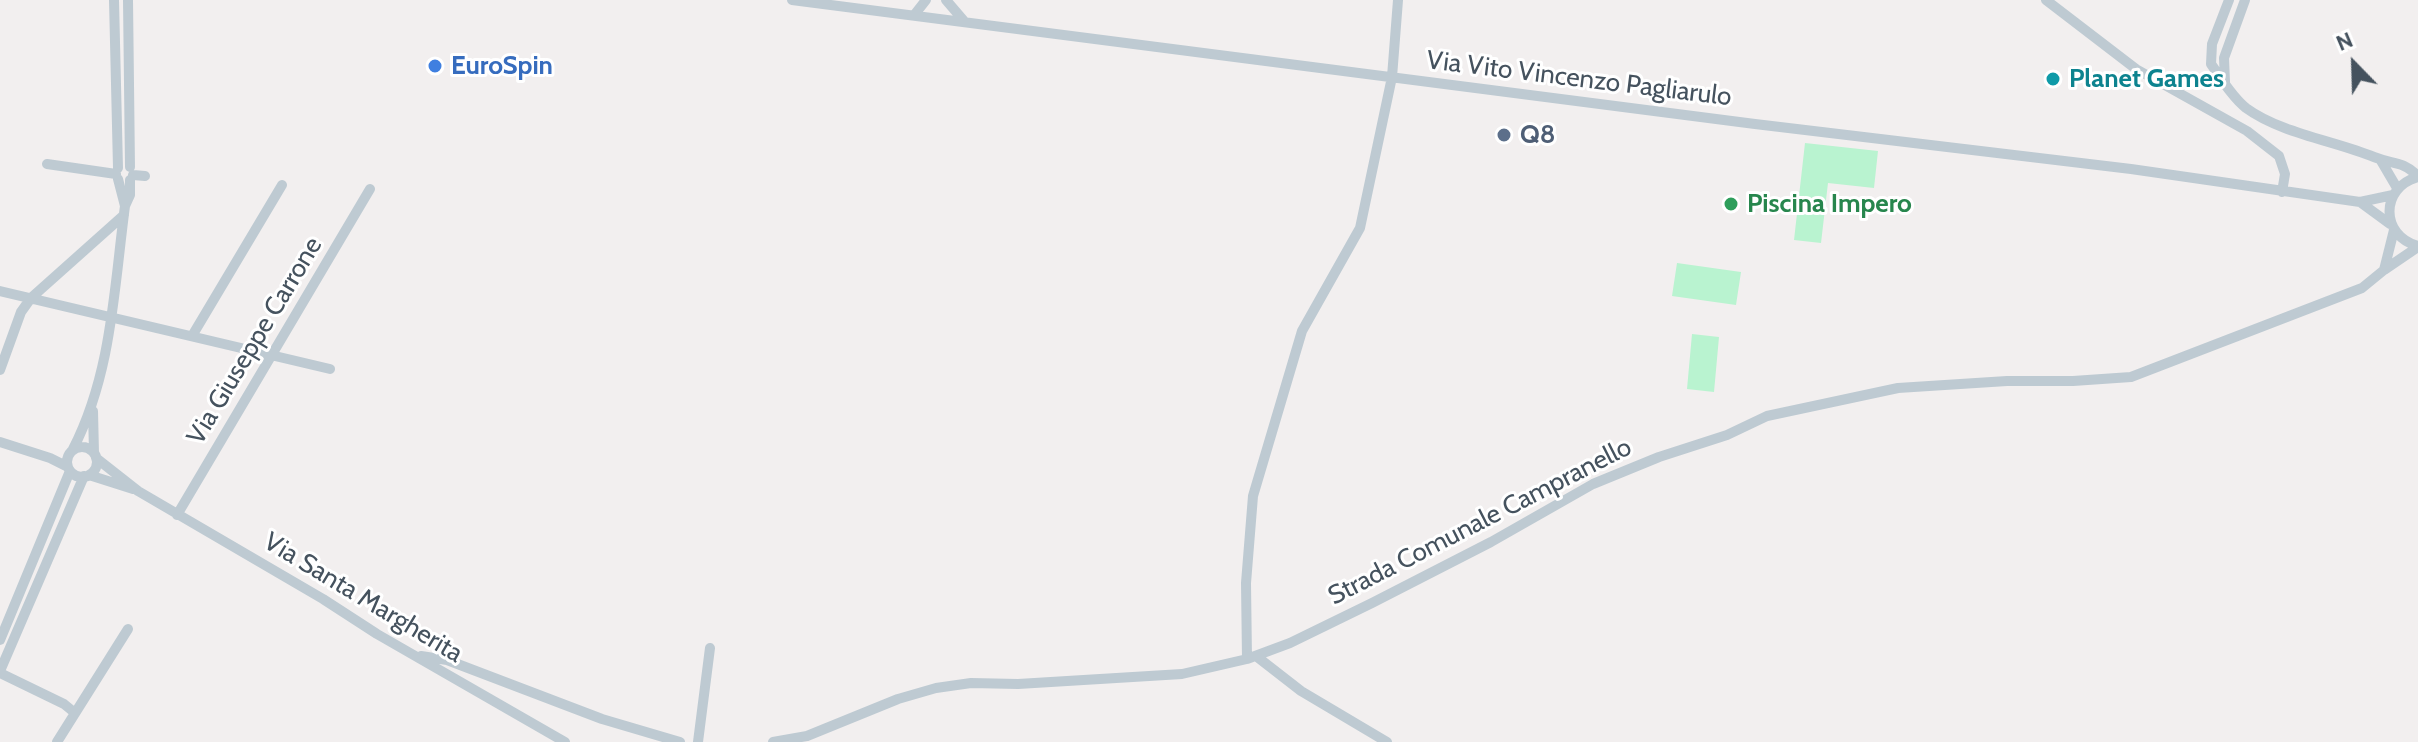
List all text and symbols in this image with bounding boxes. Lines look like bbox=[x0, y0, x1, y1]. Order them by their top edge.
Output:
north arrow bbox=[2314, 24, 2394, 104]
text: N bbox=[2332, 26, 2357, 57]
street label: Via Vito Vincenzo Pagliarulo bbox=[1425, 45, 1733, 113]
place label: EuroSpin bbox=[451, 50, 553, 82]
marker: EuroSpin bbox=[426, 57, 444, 75]
place label: Planet Games bbox=[2069, 63, 2224, 95]
marker: Planet Games bbox=[2044, 70, 2062, 88]
place label: Q8 bbox=[1520, 119, 1555, 151]
marker: Q8 bbox=[1495, 126, 1513, 144]
place label: Piscina Impero bbox=[1747, 188, 1912, 220]
marker: Piscina Impero bbox=[1722, 195, 1740, 213]
street label: Via Giuseppe Carrone bbox=[181, 232, 329, 450]
street label: Strada Comunale Campranello bbox=[1323, 432, 1637, 612]
street label: Via Santa Margherita bbox=[258, 526, 468, 670]

